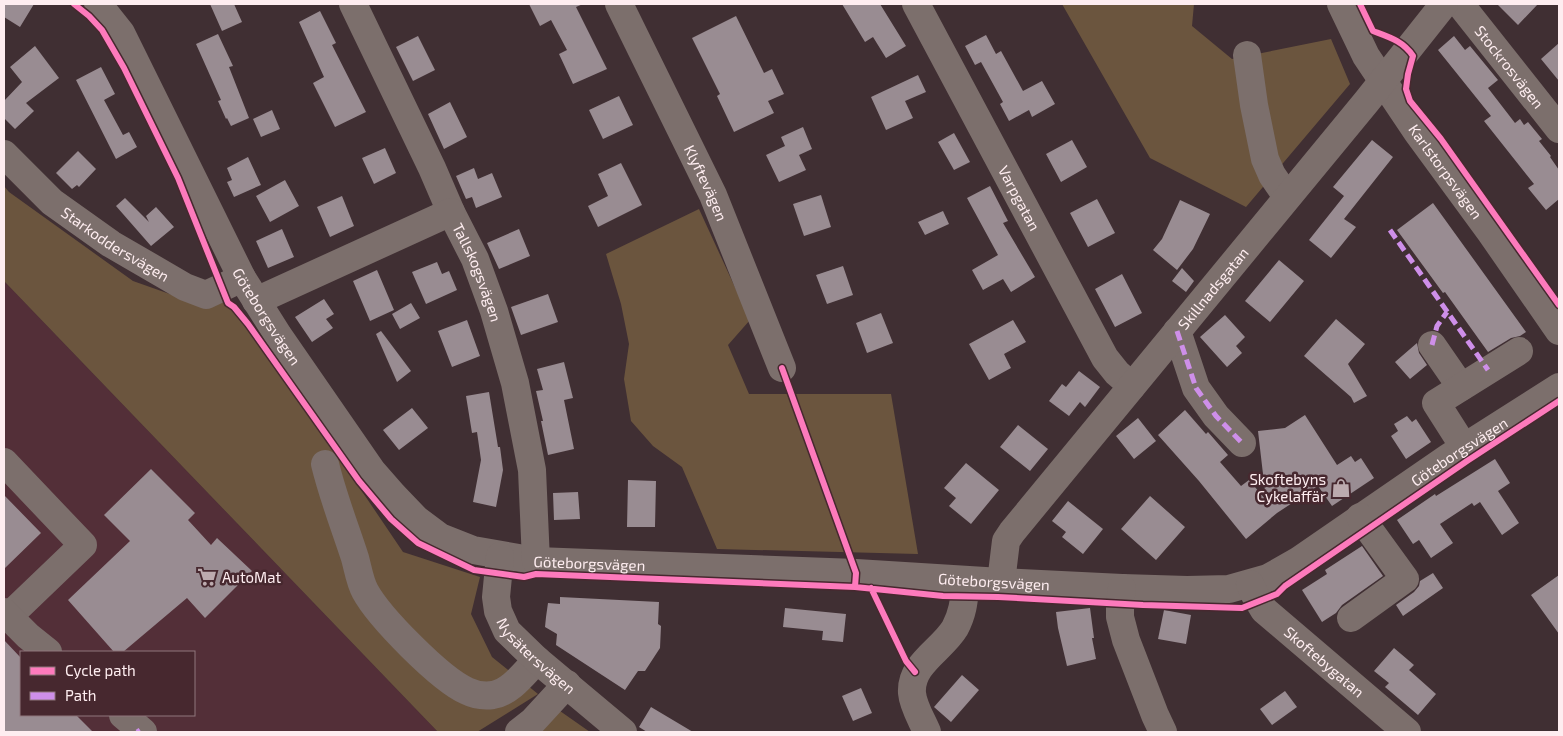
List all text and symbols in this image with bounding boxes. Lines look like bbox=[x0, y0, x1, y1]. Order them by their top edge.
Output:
street label: Stockrosvägen bbox=[1471, 22, 1548, 112]
street label: Karlstorpsvägen bbox=[1405, 121, 1486, 222]
street label: Klyftevägen bbox=[681, 142, 731, 223]
street label: Varpgatan bbox=[995, 163, 1044, 234]
street label: Starkoddersvägen bbox=[58, 203, 172, 285]
street label: Tallskogsvägen bbox=[449, 220, 506, 324]
street label: Skillnadsgatan bbox=[1174, 243, 1252, 333]
street label: Göteborgsvägen bbox=[229, 265, 305, 368]
street label: Göteborgsvägen bbox=[1407, 413, 1511, 490]
place label: Skoftebyns Cykelaffär bbox=[1249, 470, 1326, 505]
shop icon: Skoftebyns Cykelaffär bbox=[1330, 477, 1352, 499]
street label: Göteborgsvägen bbox=[533, 552, 646, 574]
supermarket icon: AutoMat bbox=[196, 566, 218, 588]
place label: AutoMat bbox=[222, 568, 282, 586]
street label: Göteborgsvägen bbox=[938, 569, 1050, 593]
street label: Nysätersvägen bbox=[493, 615, 579, 697]
street label: Skoftebygatan bbox=[1281, 622, 1368, 701]
legend bbox=[20, 651, 195, 716]
text: Cycle path bbox=[65, 661, 136, 679]
text: Path bbox=[65, 686, 96, 704]

